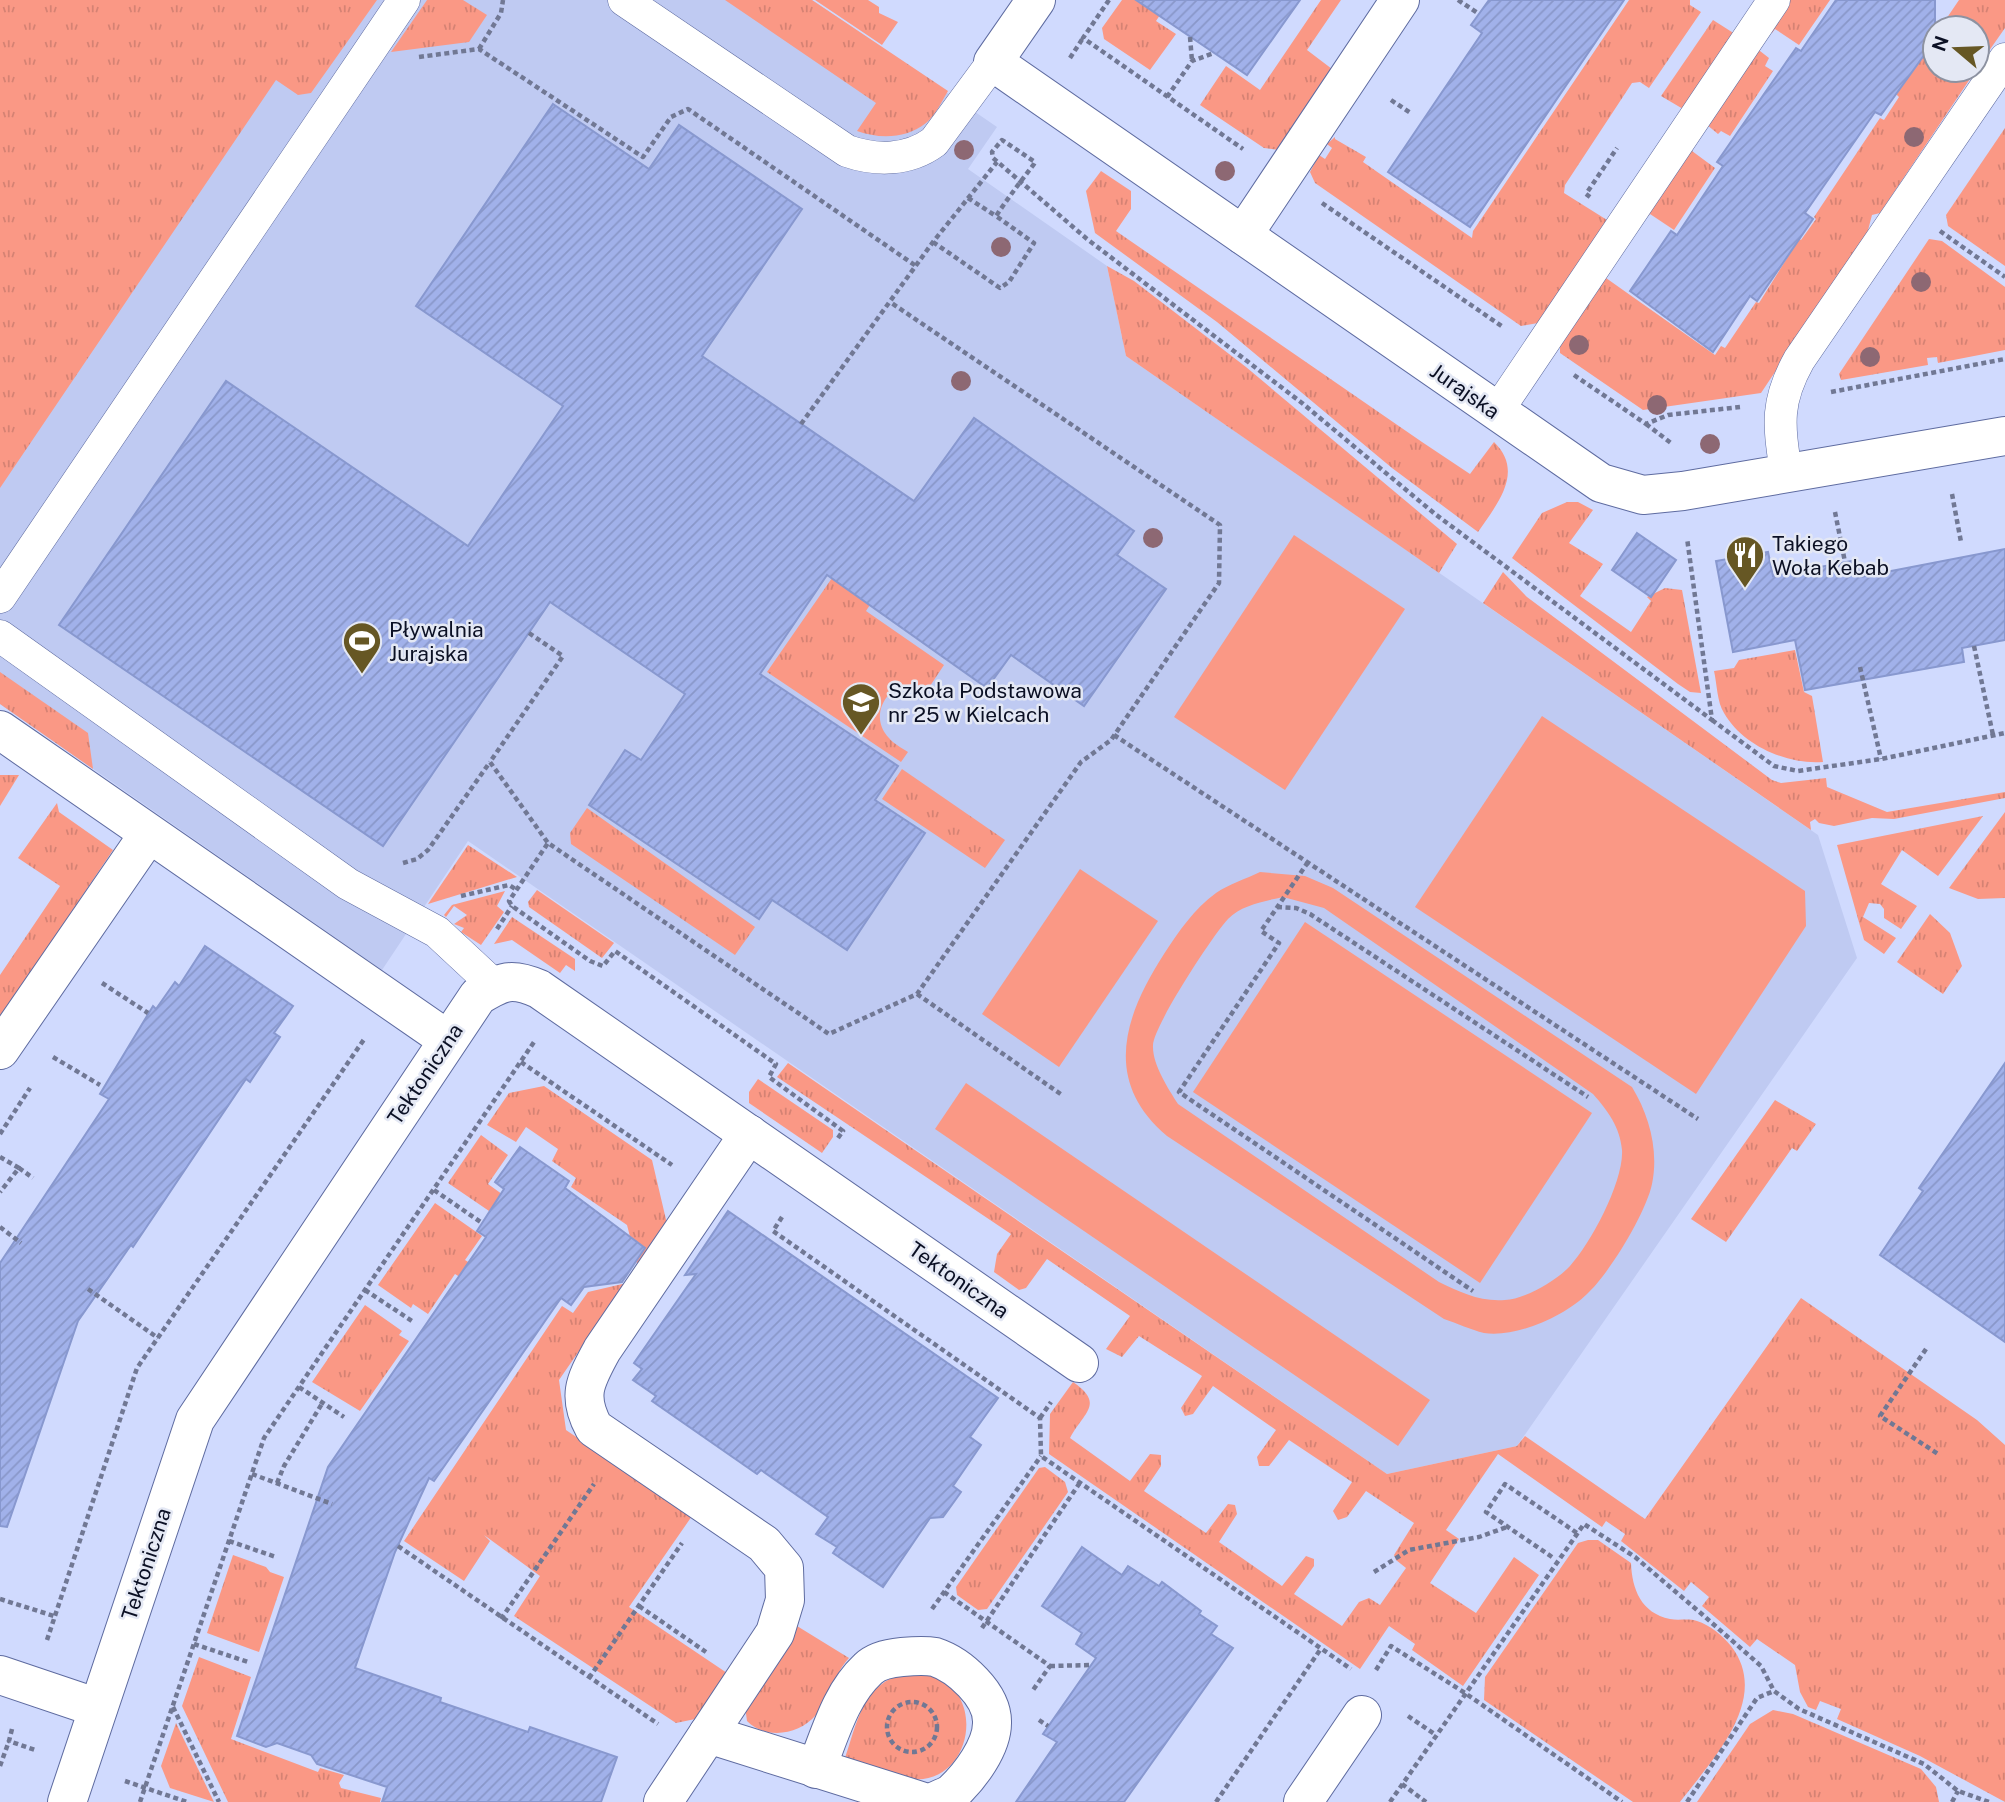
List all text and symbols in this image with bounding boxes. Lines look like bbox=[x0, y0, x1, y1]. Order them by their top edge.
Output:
north arrow bbox=[1921, 14, 1991, 84]
text: N bbox=[1927, 33, 1953, 54]
street label: Jurajska bbox=[1425, 358, 1505, 424]
place label: Takiego Woła Kebab bbox=[1772, 531, 1889, 580]
restaurant icon: Takiego Woła Kebab bbox=[1724, 534, 1766, 589]
place label: Pływalnia Jurajska bbox=[389, 617, 484, 666]
sports icon: Pływalnia Jurajska bbox=[341, 620, 383, 675]
place label: Szkoła Podstawowa nr 25 w Kielcach bbox=[888, 678, 1082, 727]
school or university icon: Szkoła Podstawowa nr 25 w Kielcach bbox=[840, 681, 882, 736]
street label: Tektoniczna bbox=[382, 1019, 468, 1129]
street label: Tektoniczna bbox=[904, 1236, 1014, 1324]
street label: Tektoniczna bbox=[116, 1505, 176, 1623]

